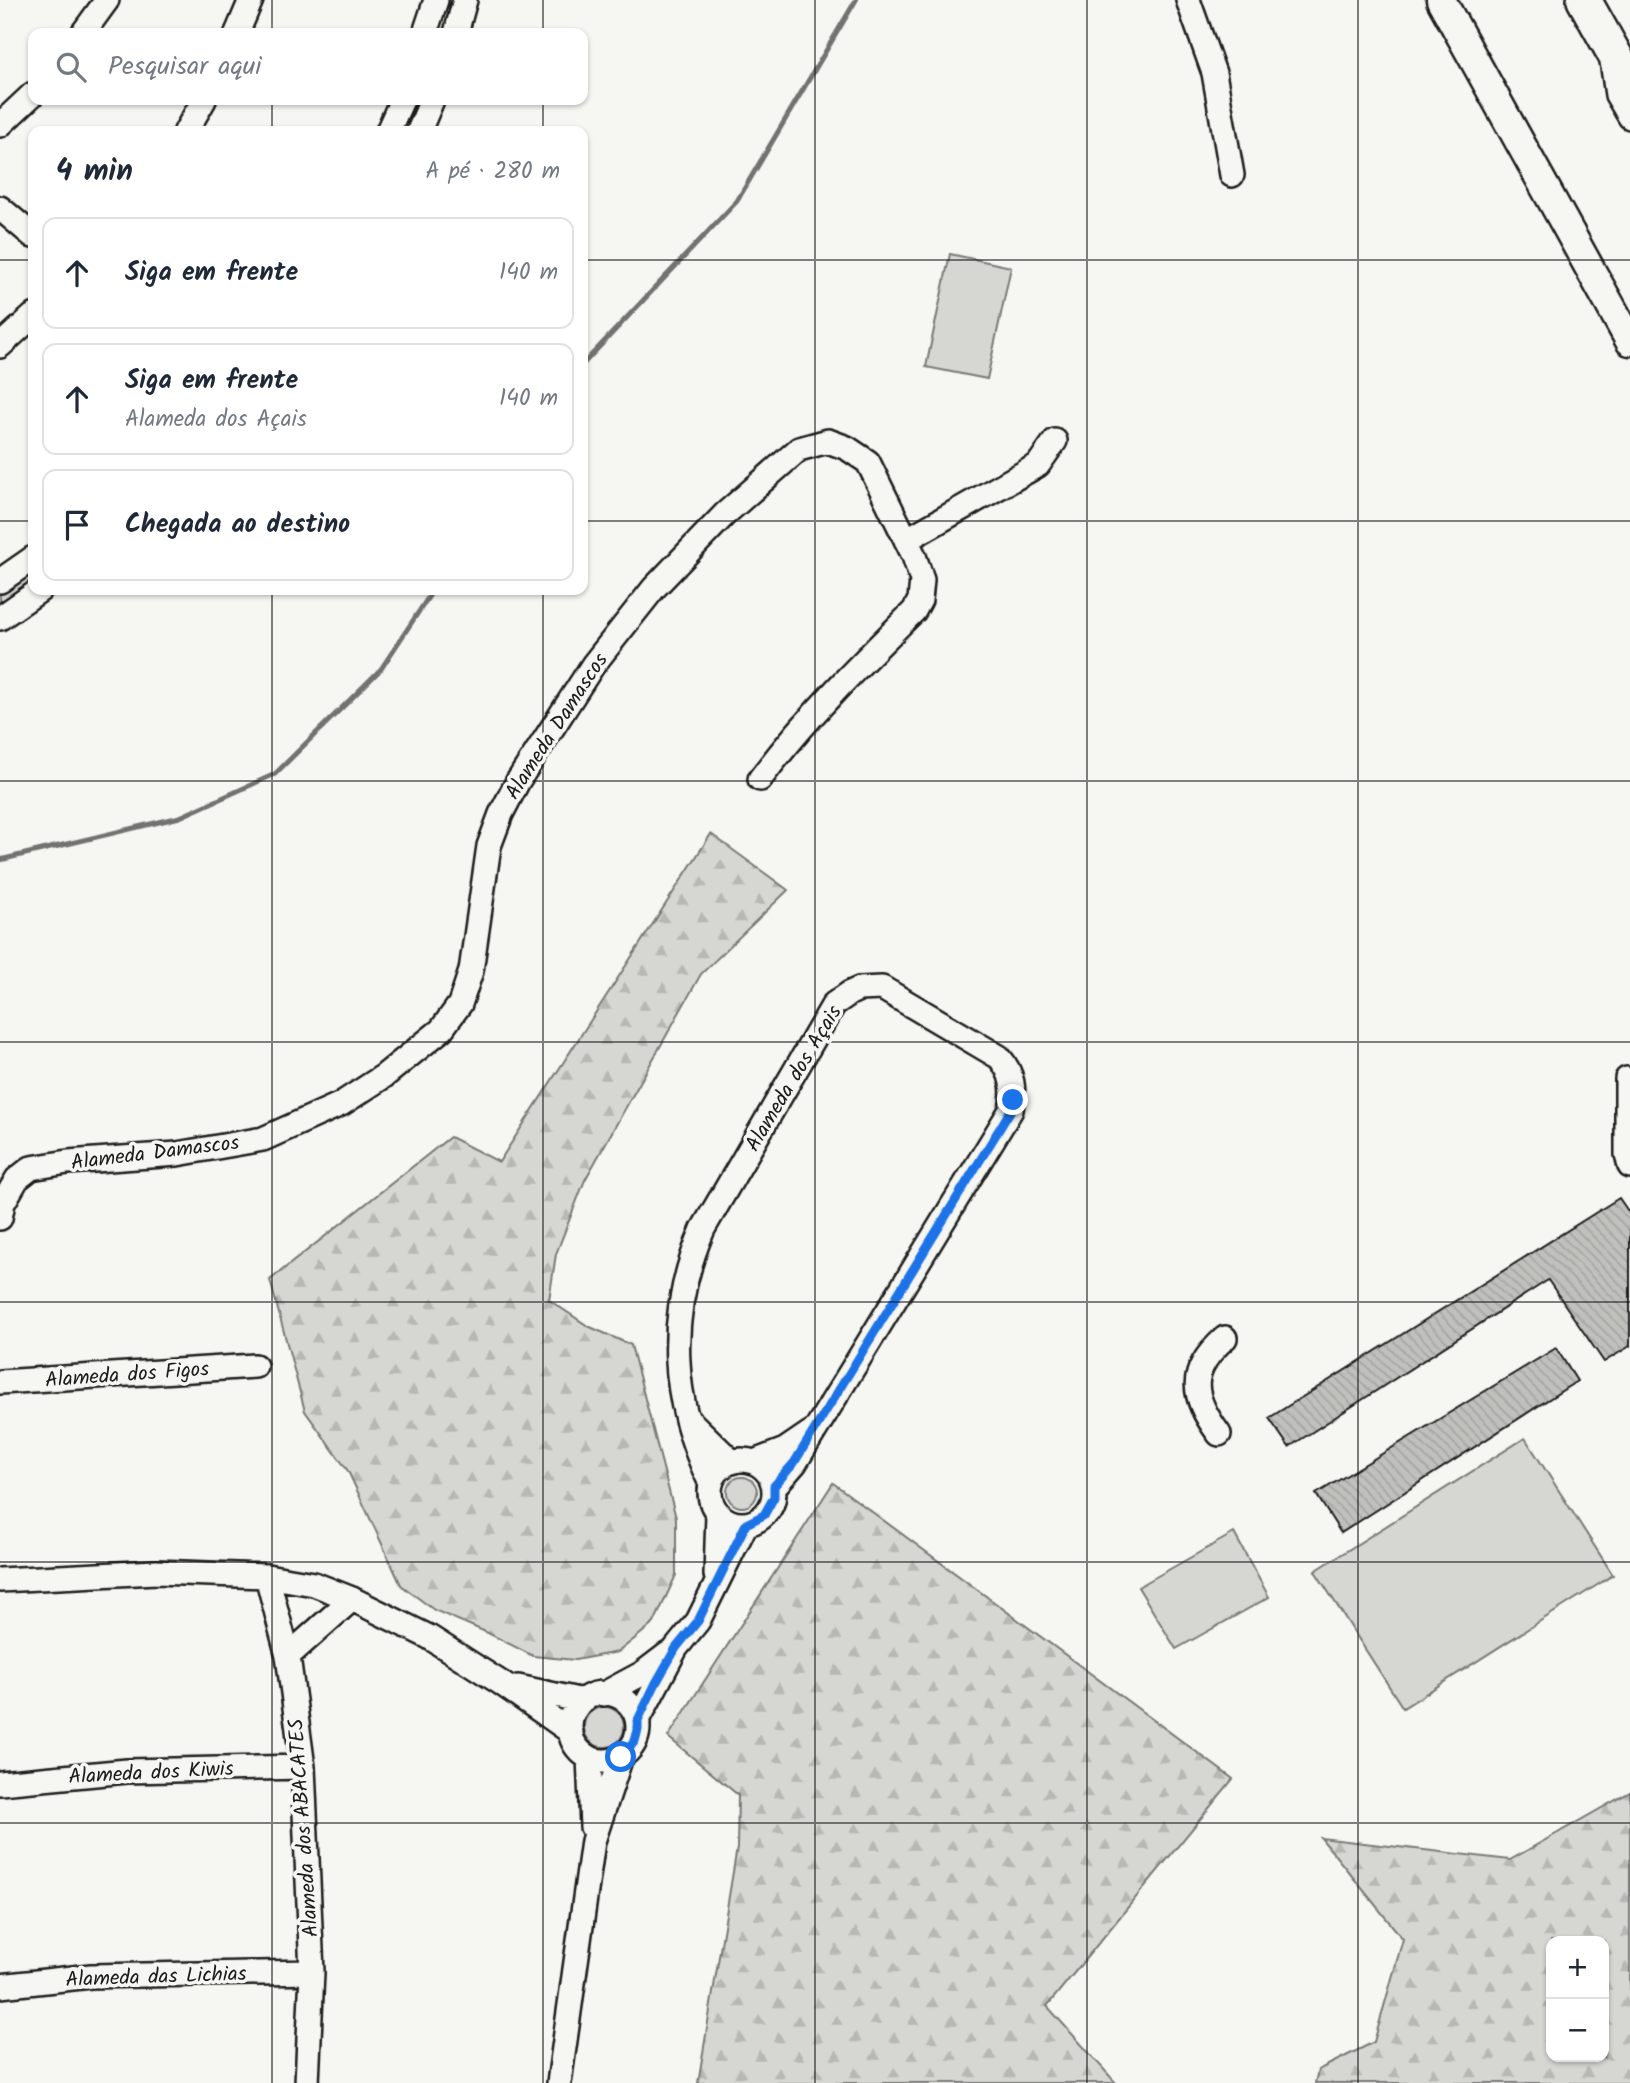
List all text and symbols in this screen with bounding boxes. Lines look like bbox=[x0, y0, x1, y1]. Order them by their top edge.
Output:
search box bbox=[28, 28, 588, 105]
text: Pesquisar aqui bbox=[108, 46, 261, 88]
icon: search bbox=[52, 48, 90, 86]
text: 4 min bbox=[56, 148, 133, 196]
text: A pé · 280 m bbox=[426, 154, 560, 190]
text: Siga em frente bbox=[125, 252, 298, 294]
icon: ahead bbox=[58, 254, 96, 292]
text: 140 m bbox=[499, 255, 558, 291]
text: Siga em frente bbox=[125, 360, 298, 402]
icon: ahead bbox=[58, 380, 96, 418]
text: 140 m bbox=[499, 381, 558, 417]
text: Alameda dos Açais bbox=[125, 402, 307, 438]
text: Chegada ao destino bbox=[125, 504, 350, 546]
icon: arrive bbox=[58, 506, 96, 544]
street label: Alameda Damascos bbox=[497, 647, 617, 807]
street label: Alameda dos Açais bbox=[737, 999, 851, 1158]
route end bbox=[997, 1084, 1028, 1115]
street label: Alameda Damascos bbox=[69, 1127, 241, 1180]
street label: Alameda dos Figos bbox=[44, 1353, 210, 1398]
street label: Alameda dos ABACATES bbox=[280, 1718, 329, 1938]
route start bbox=[605, 1741, 636, 1772]
street label: Alameda dos Kiwis bbox=[68, 1753, 235, 1794]
map controls bbox=[1546, 1936, 1609, 2062]
button: + bbox=[1546, 1936, 1609, 1999]
street label: Alameda das Lichias bbox=[65, 1958, 247, 1997]
button: − bbox=[1546, 1999, 1609, 2062]

